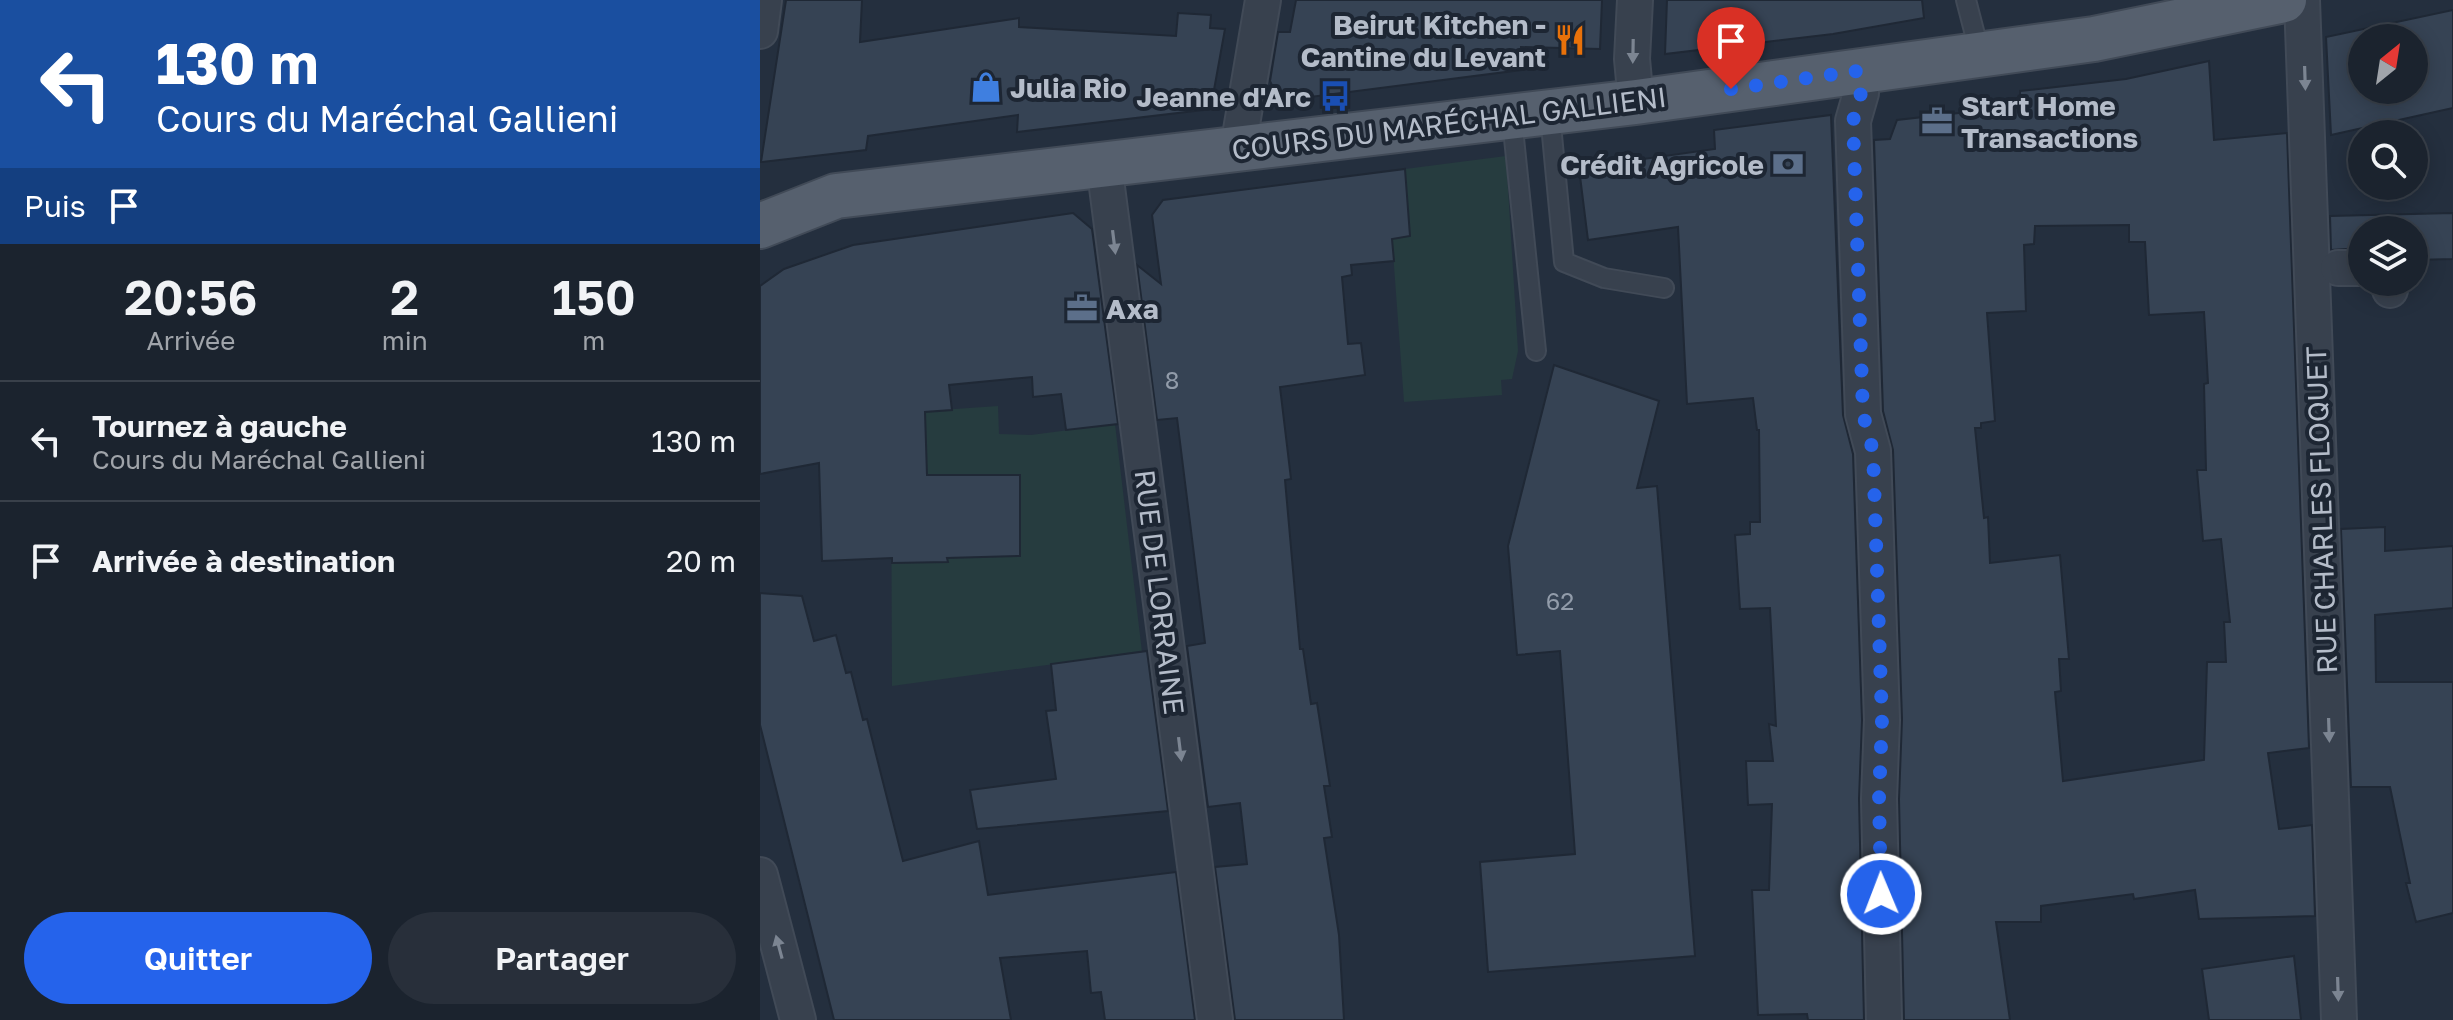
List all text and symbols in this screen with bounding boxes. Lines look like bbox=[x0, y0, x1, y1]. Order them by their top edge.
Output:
pin bbox=[1697, 7, 1765, 89]
place label: Beirut Kitchen - Cantine du Levant bbox=[1301, 8, 1546, 73]
icon: arrive bbox=[1709, 19, 1753, 63]
restaurant icon: Beirut Kitchen - Cantine du Levant bbox=[1553, 23, 1587, 57]
north arrow bbox=[2348, 24, 2428, 104]
map controls bbox=[2348, 24, 2428, 296]
text: 130 m bbox=[156, 29, 318, 96]
icon: left bbox=[24, 32, 128, 136]
one-way arrow bbox=[1627, 39, 1639, 64]
one-way arrow bbox=[2299, 66, 2312, 91]
shop icon: Julia Rio bbox=[969, 70, 1003, 104]
place label: Julia Rio bbox=[1010, 71, 1127, 104]
bus stop icon: Jeanne d'Arc bbox=[1318, 79, 1352, 113]
place label: Jeanne d'Arc bbox=[1136, 80, 1311, 113]
street label: COURS DU MARÉCHAL GALLIENI bbox=[1230, 80, 1668, 166]
place label: Start Home Transactions bbox=[1961, 89, 2138, 154]
text: Cours du Maréchal Gallieni bbox=[156, 97, 618, 140]
office icon: Start Home Transactions bbox=[1920, 104, 1954, 138]
button: search bbox=[2348, 120, 2428, 200]
bank icon: Crédit Agricole bbox=[1771, 147, 1805, 181]
place label: Crédit Agricole bbox=[1560, 148, 1764, 181]
icon: arrive bbox=[102, 184, 146, 228]
text: Puis bbox=[24, 188, 86, 224]
button: layers bbox=[2348, 216, 2428, 296]
one-way arrow bbox=[1108, 229, 1121, 254]
text: 20:56 bbox=[124, 268, 257, 326]
text: 2 bbox=[390, 268, 419, 326]
text: 150 bbox=[552, 268, 636, 326]
office icon: Axa bbox=[1065, 291, 1099, 325]
place label: Axa bbox=[1106, 292, 1159, 325]
text: Arrivée bbox=[146, 325, 235, 356]
text: min bbox=[382, 325, 428, 356]
text: m bbox=[582, 325, 605, 356]
street label: RUE CHARLES FLOQUET bbox=[2299, 346, 2343, 674]
house number: 8 bbox=[1165, 365, 1179, 394]
text: Tournez à gauche bbox=[92, 408, 347, 444]
icon: left bbox=[24, 419, 68, 463]
text: 130 m bbox=[651, 423, 736, 459]
text: Cours du Maréchal Gallieni bbox=[92, 444, 426, 475]
street label: RUE DE LORRAINE bbox=[1129, 468, 1191, 716]
icon: arrive bbox=[24, 539, 68, 583]
text: Arrivée à destination bbox=[92, 543, 395, 579]
text: 20 m bbox=[666, 543, 736, 579]
house number: 62 bbox=[1546, 586, 1574, 615]
one-way arrow bbox=[2322, 717, 2335, 743]
one-way arrow bbox=[1174, 737, 1187, 762]
position arrow bbox=[1839, 852, 1923, 936]
button: Quitter bbox=[24, 912, 372, 1004]
button: Partager bbox=[388, 912, 736, 1004]
one-way arrow bbox=[773, 935, 785, 960]
one-way arrow bbox=[2332, 977, 2345, 1002]

